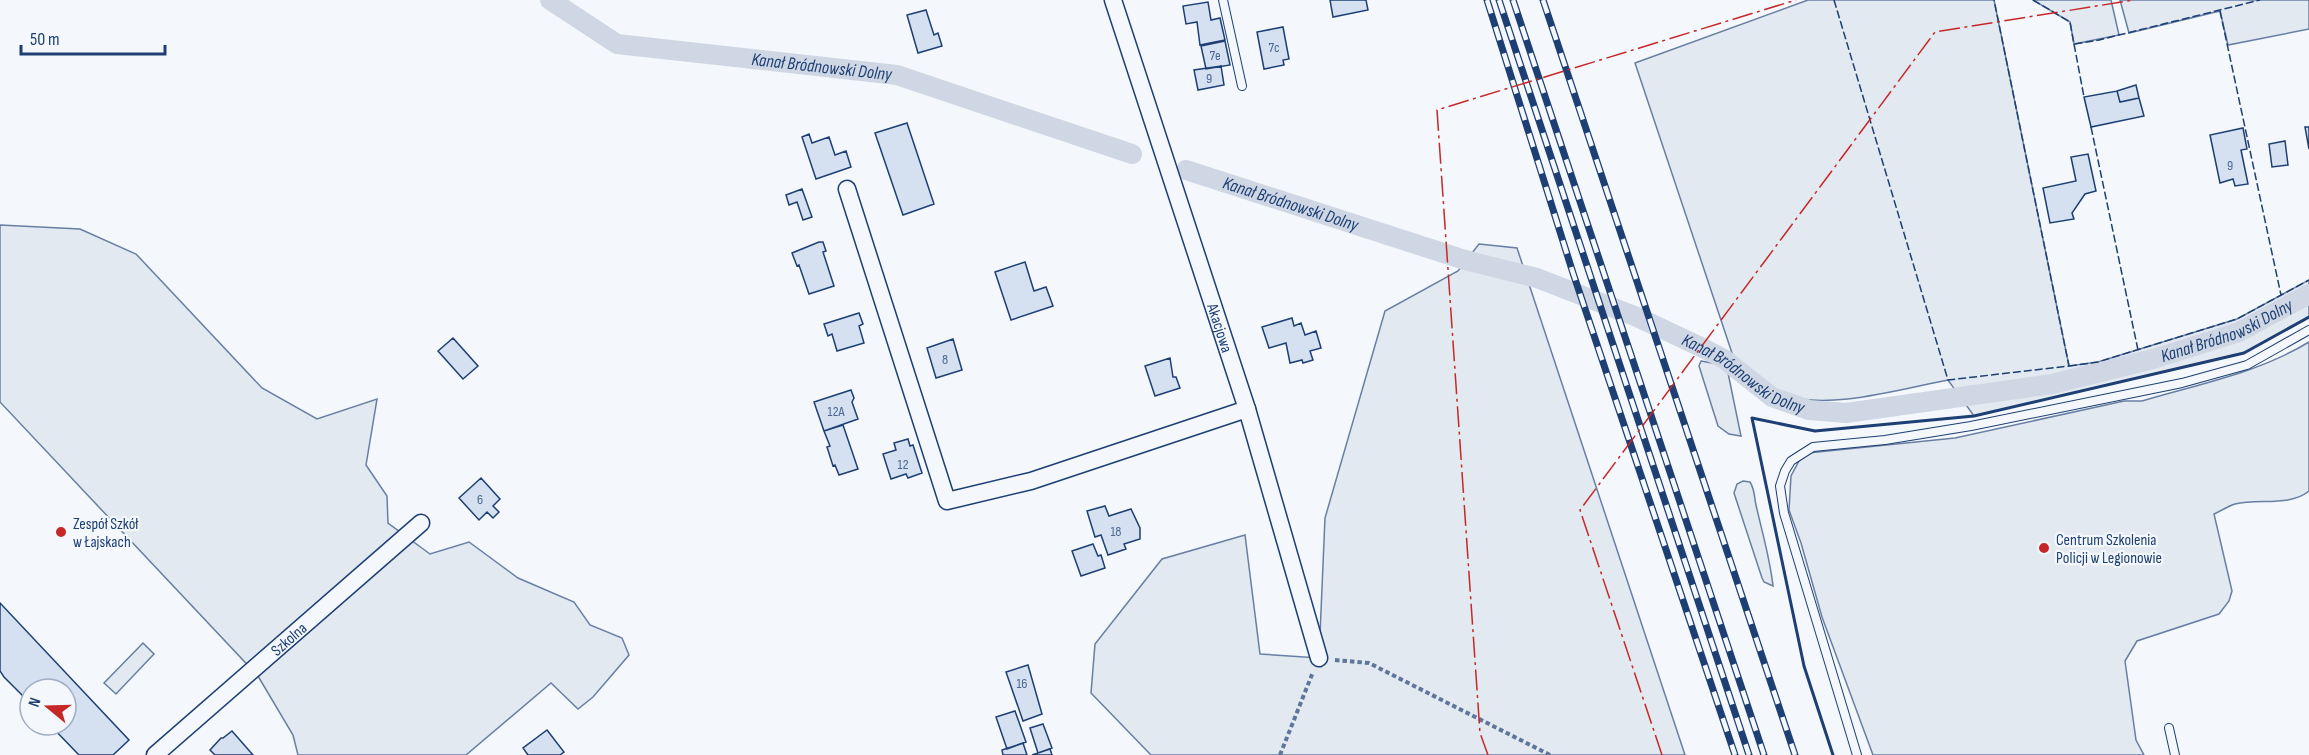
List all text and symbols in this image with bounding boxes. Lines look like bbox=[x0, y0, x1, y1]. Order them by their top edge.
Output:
scale bar bbox=[21, 18, 165, 56]
text: 50 m bbox=[30, 29, 60, 50]
house number: 7c bbox=[1268, 39, 1280, 56]
house number: 7e bbox=[1209, 47, 1221, 64]
water label: Kanał Bródnowski Dolny bbox=[750, 49, 894, 85]
house number: 9 bbox=[1206, 70, 1212, 87]
house number: 9 bbox=[2227, 157, 2233, 174]
water label: Kanał Bródnowski Dolny bbox=[1220, 173, 1362, 236]
water label: Kanał Bródnowski Dolny bbox=[2158, 294, 2297, 367]
street label: Akacjowa bbox=[1202, 301, 1236, 355]
water label: Kanał Bródnowski Dolny bbox=[1678, 330, 1808, 419]
house number: 8 bbox=[942, 351, 948, 368]
house number: 12A bbox=[828, 403, 845, 420]
house number: 12 bbox=[898, 456, 909, 473]
house number: 6 bbox=[477, 491, 483, 508]
place label: Zespół Szkół w Łajskach bbox=[73, 515, 139, 552]
house number: 18 bbox=[1110, 523, 1122, 540]
marker: Zespół Szkół w Łajskach bbox=[54, 525, 68, 539]
place label: Centrum Szkolenia Policji w Legionowie bbox=[2056, 531, 2162, 568]
marker: Centrum Szkolenia Policji w Legionowie bbox=[2037, 541, 2051, 555]
street label: Szkolna bbox=[268, 619, 311, 660]
house number: 16 bbox=[1016, 675, 1028, 692]
north arrow bbox=[18, 677, 78, 737]
text: N bbox=[25, 695, 46, 710]

